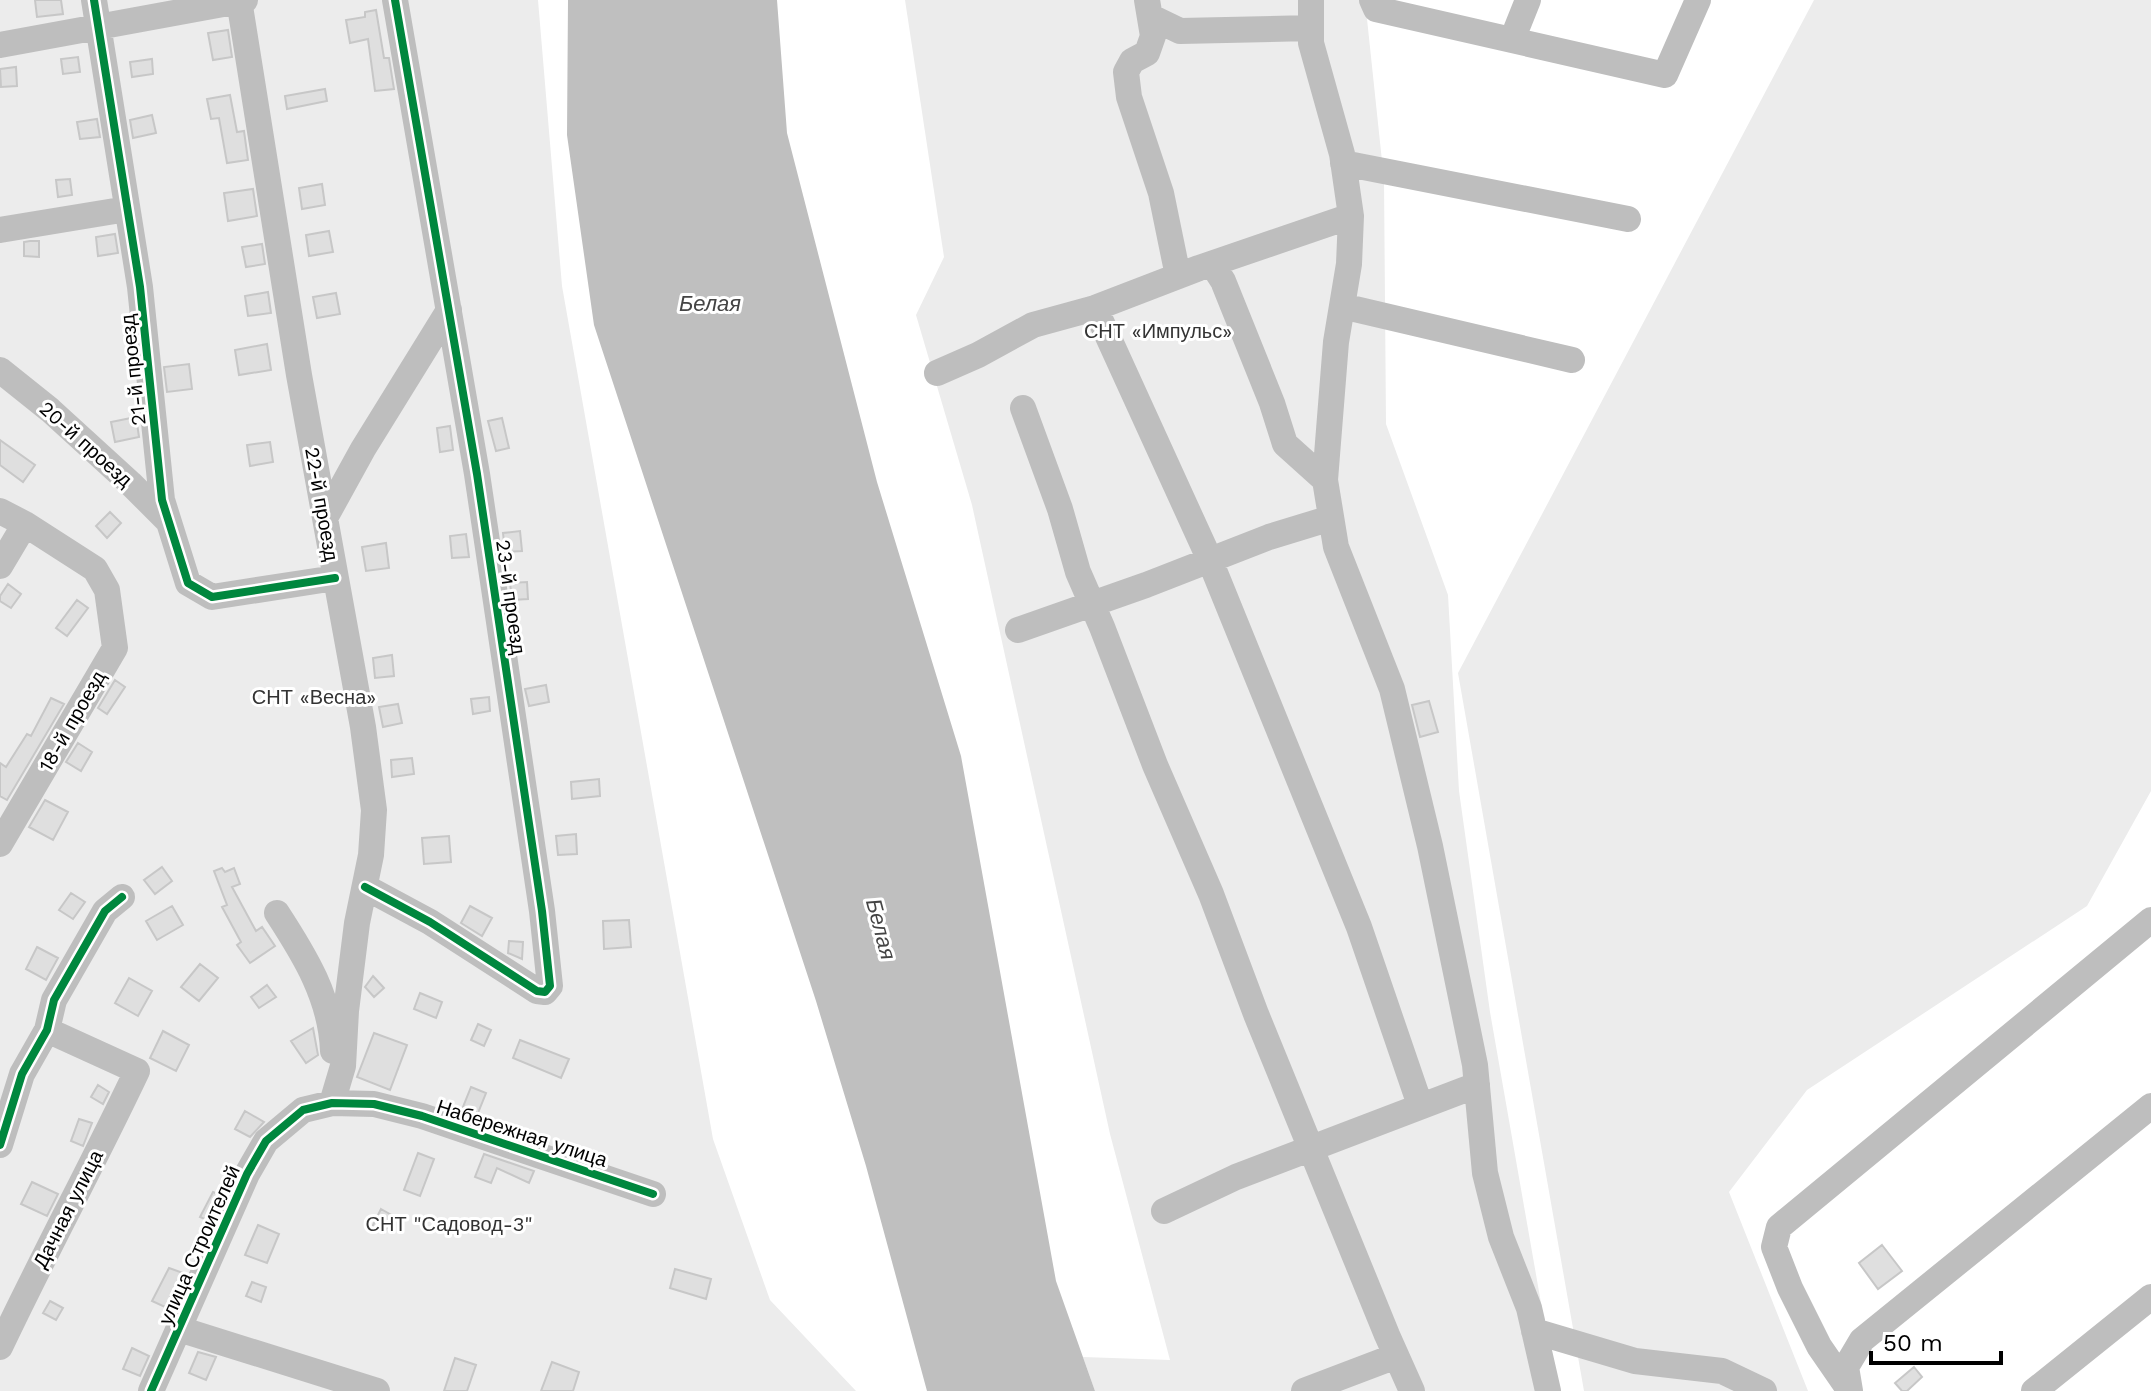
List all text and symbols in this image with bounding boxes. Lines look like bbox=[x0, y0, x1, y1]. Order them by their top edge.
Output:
water label: Белая bbox=[679, 291, 741, 316]
street label: 21-й проезд bbox=[115, 313, 151, 427]
park label: СНТ «Импульс» bbox=[1084, 319, 1232, 343]
street label: 20-й проезд bbox=[35, 396, 138, 492]
street label: 22-й проезд bbox=[300, 445, 344, 563]
street label: 23-й проезд bbox=[491, 538, 531, 656]
street label: 18-й проезд bbox=[33, 666, 111, 776]
park label: СНТ «Весна» bbox=[252, 685, 376, 709]
water label: Белая bbox=[861, 896, 901, 963]
street label: Набережная улица bbox=[434, 1094, 611, 1172]
street label: Дачная улица bbox=[28, 1145, 108, 1272]
street label: улица Строителей bbox=[153, 1161, 245, 1329]
park label: СНТ "Садовод-3" bbox=[366, 1212, 532, 1236]
scale bar bbox=[1871, 1315, 2001, 1365]
text: 50 m bbox=[1883, 1329, 1943, 1357]

